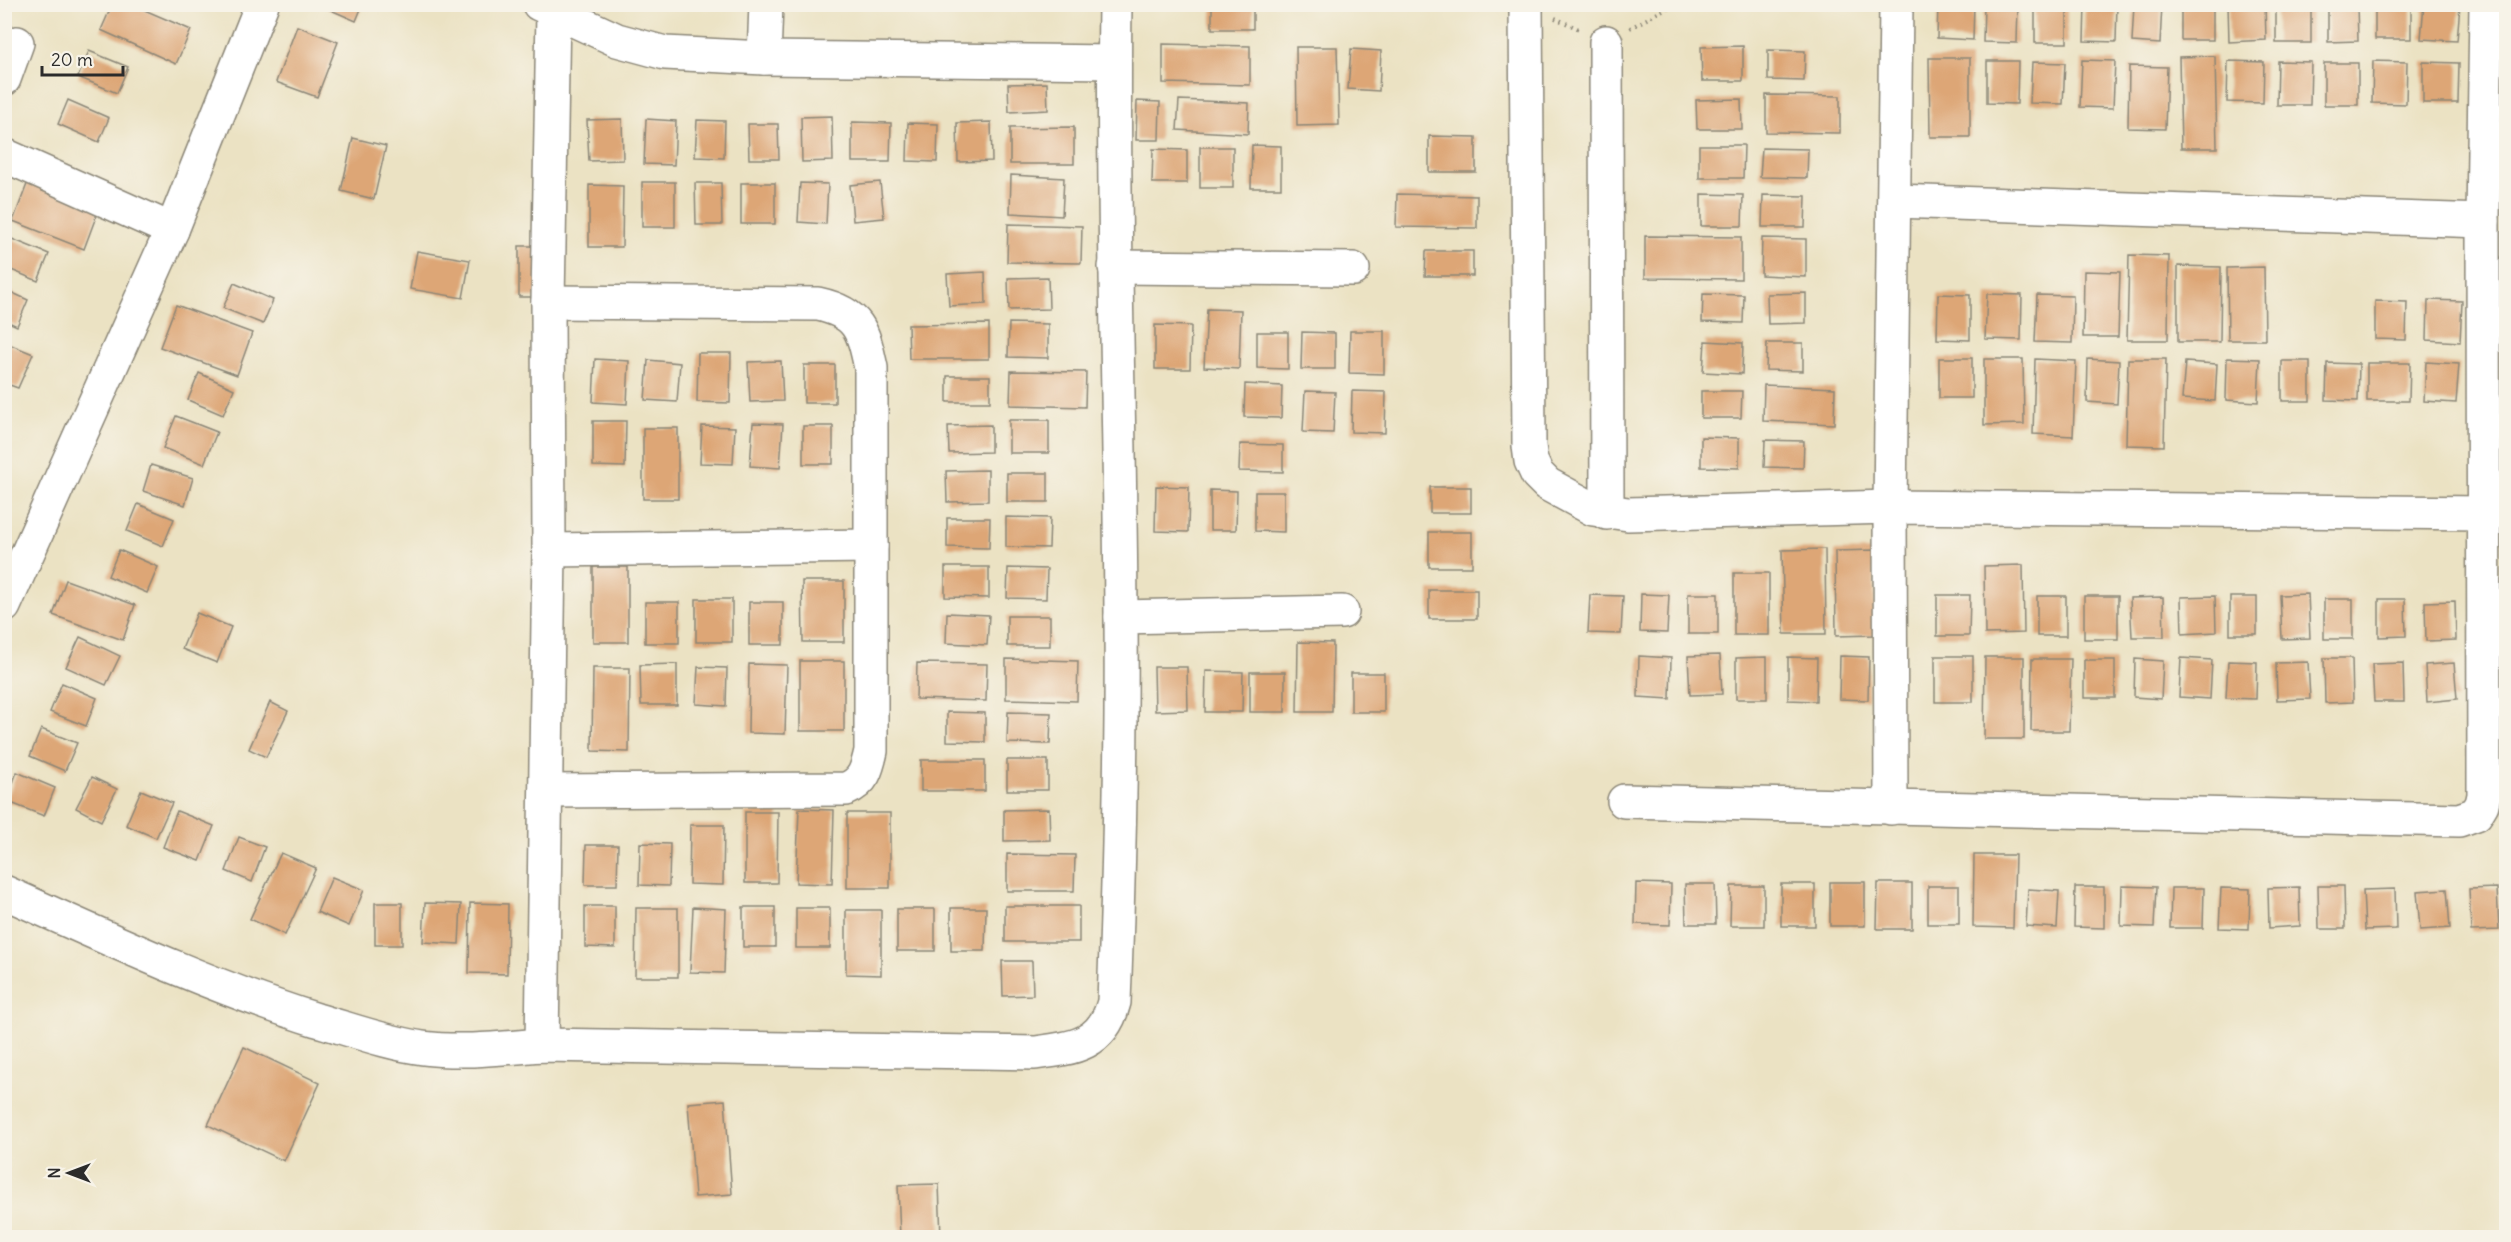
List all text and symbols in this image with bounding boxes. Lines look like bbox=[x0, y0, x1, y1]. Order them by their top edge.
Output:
scale bar bbox=[42, 39, 123, 77]
text: 20 m bbox=[51, 48, 93, 71]
north arrow bbox=[39, 1143, 99, 1203]
text: N bbox=[44, 1167, 64, 1179]

